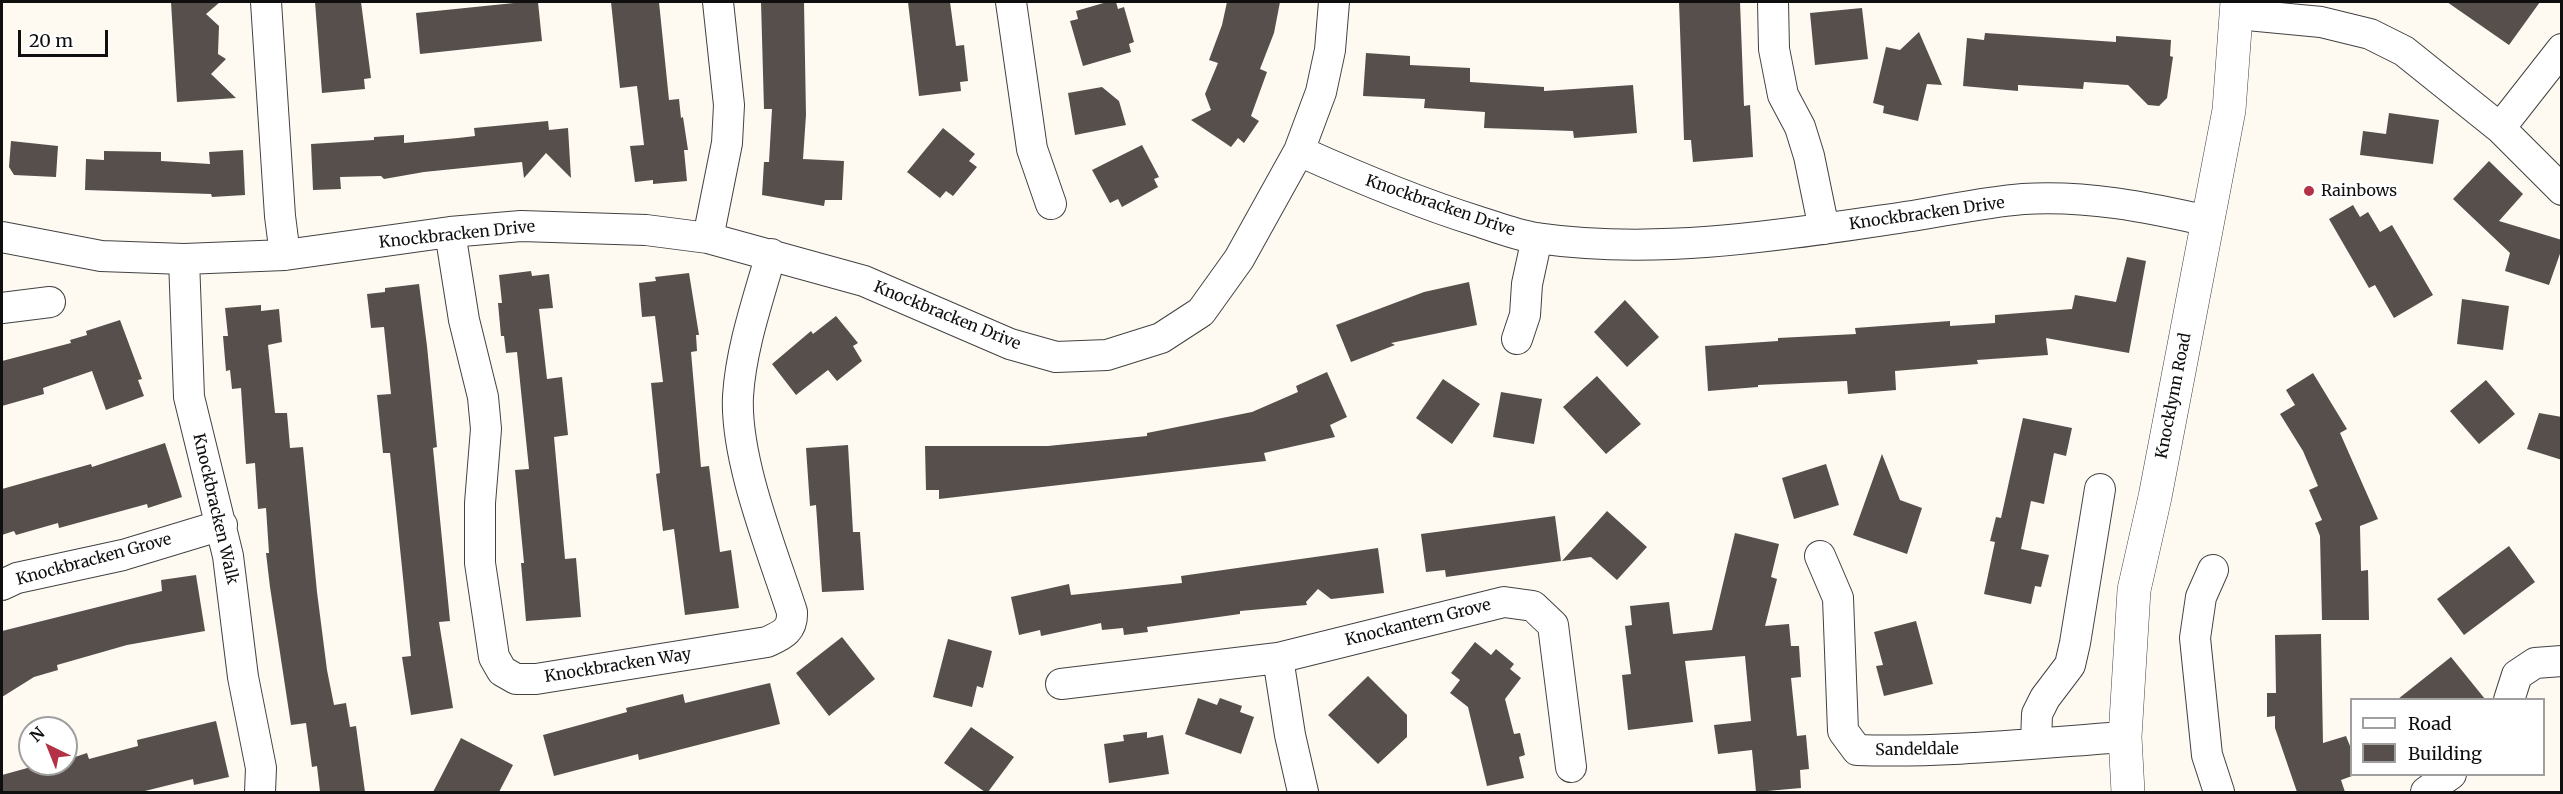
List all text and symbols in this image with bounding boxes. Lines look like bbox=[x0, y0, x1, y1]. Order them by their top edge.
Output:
scale bar bbox=[21, 18, 111, 56]
text: 20 m bbox=[29, 29, 73, 52]
street label: Knockbracken Drive bbox=[1363, 171, 1517, 241]
place label: Rainbows bbox=[2321, 181, 2397, 201]
marker: Rainbows bbox=[2302, 184, 2316, 198]
street label: Knockbracken Drive bbox=[1848, 194, 2006, 234]
street label: Knockbracken Drive bbox=[378, 217, 536, 253]
street label: Knockbracken Drive bbox=[871, 278, 1023, 354]
street label: Knocklynn Road bbox=[2152, 331, 2196, 461]
street label: Knockbracken Walk bbox=[188, 432, 242, 586]
street label: Knockbracken Grove bbox=[14, 530, 174, 590]
street label: Knockantern Grove bbox=[1343, 596, 1493, 650]
street label: Knockbracken Way bbox=[543, 645, 693, 687]
legend bbox=[2350, 698, 2545, 776]
text: Road bbox=[2408, 712, 2452, 735]
north arrow bbox=[18, 716, 78, 776]
text: N bbox=[26, 723, 49, 746]
street label: Sandeldale bbox=[1875, 740, 1959, 760]
text: Building bbox=[2408, 742, 2482, 765]

